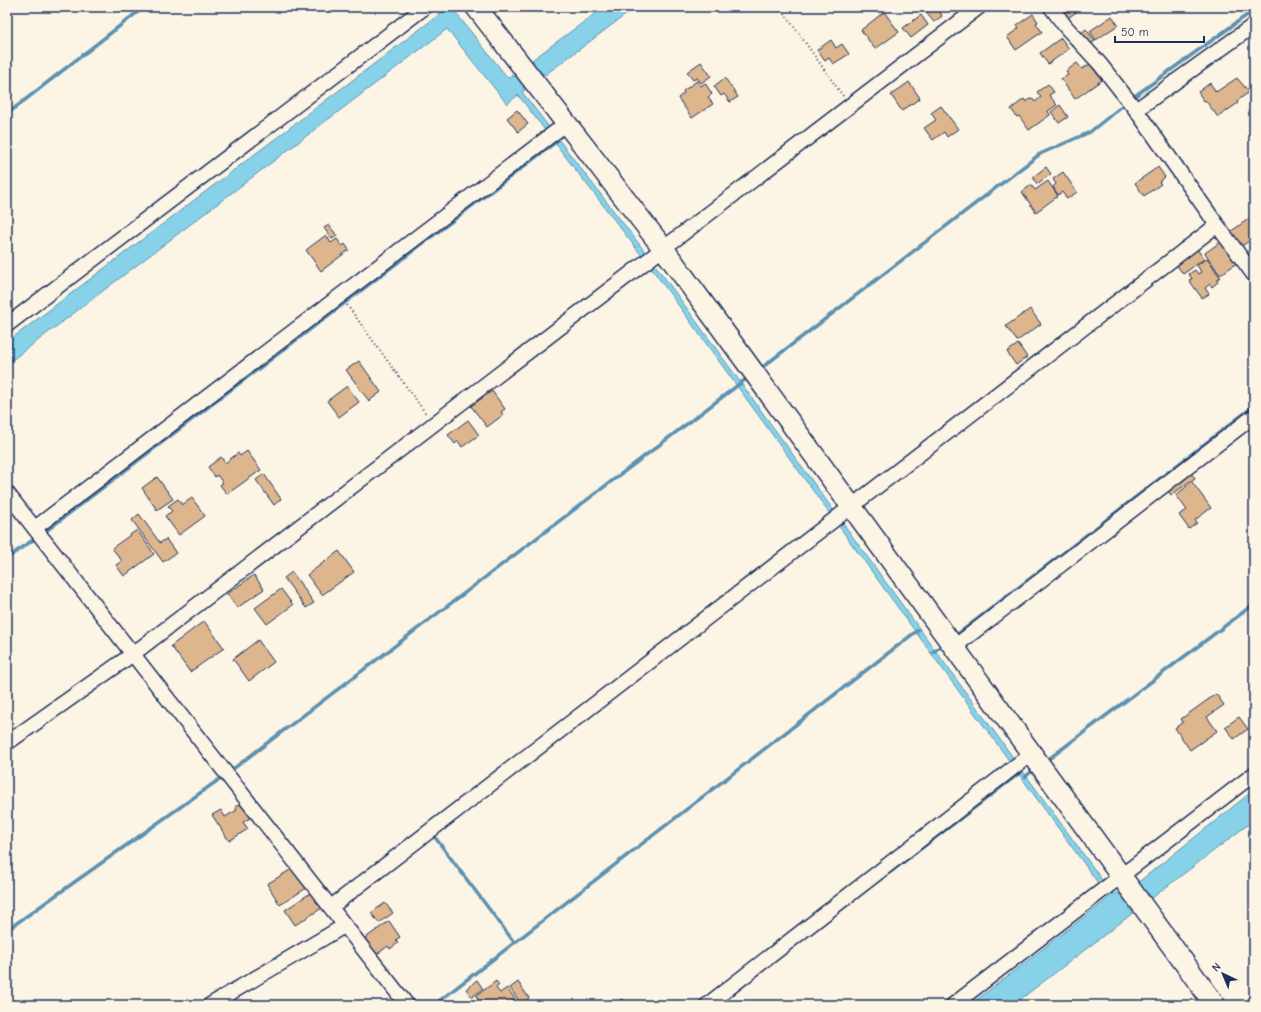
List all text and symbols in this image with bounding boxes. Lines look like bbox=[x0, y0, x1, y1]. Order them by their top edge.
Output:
scale bar bbox=[1115, 18, 1204, 44]
text: 50 m bbox=[1121, 25, 1149, 39]
north arrow bbox=[1203, 954, 1243, 994]
text: N bbox=[1209, 960, 1224, 974]

